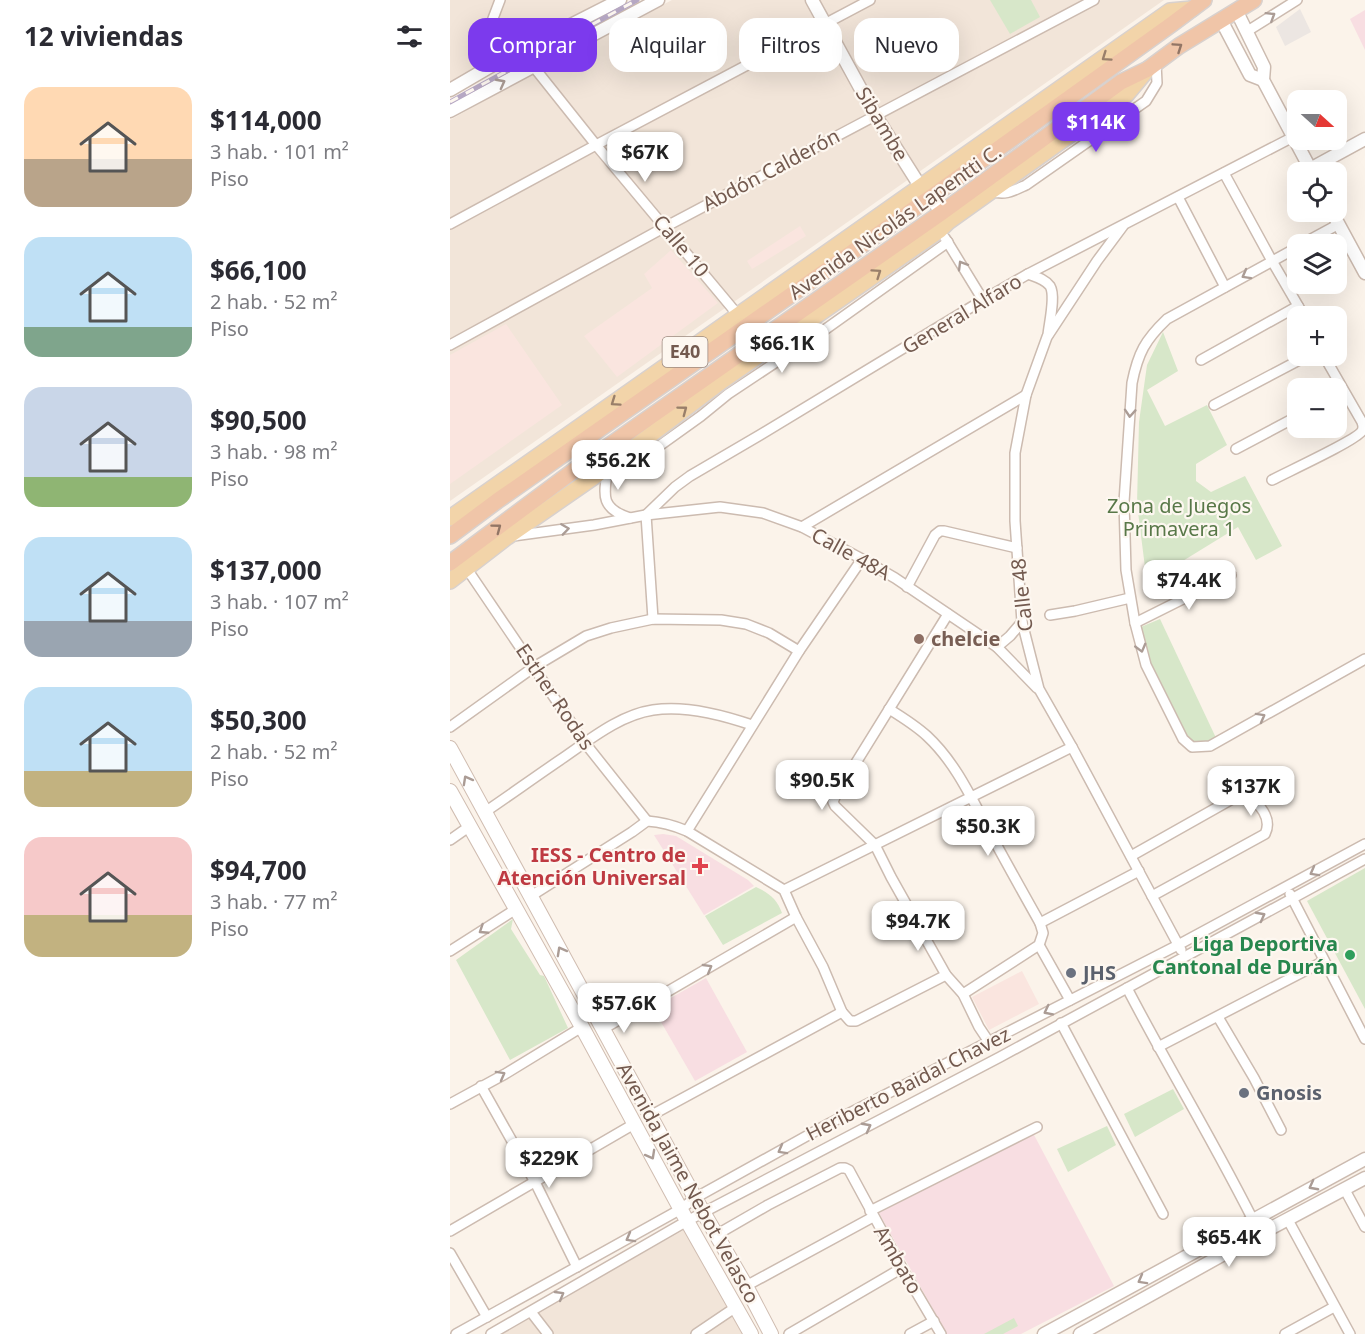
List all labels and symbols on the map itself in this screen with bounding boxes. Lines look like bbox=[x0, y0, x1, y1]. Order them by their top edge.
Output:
one-way arrow bbox=[1265, 12, 1276, 23]
one-way arrow bbox=[1172, 43, 1183, 54]
one-way arrow bbox=[1101, 50, 1112, 61]
one-way arrow bbox=[495, 79, 506, 90]
street label: Sibambe bbox=[850, 82, 915, 166]
north arrow bbox=[1287, 90, 1347, 150]
pin: $114K bbox=[1054, 102, 1138, 153]
street label: Abdón Calderón bbox=[697, 122, 844, 217]
pin: $67K bbox=[609, 132, 681, 183]
street label: Avenida Nicolás Lapentti C. bbox=[783, 138, 1007, 306]
street label: Calle 10 bbox=[647, 209, 715, 283]
one-way arrow bbox=[957, 261, 969, 271]
street label: General Alfaro bbox=[897, 267, 1027, 360]
one-way arrow bbox=[1242, 268, 1252, 279]
one-way arrow bbox=[870, 269, 881, 280]
pin: $66.1K bbox=[733, 323, 831, 374]
road number: E40 bbox=[662, 337, 708, 367]
one-way arrow bbox=[611, 395, 622, 406]
one-way arrow bbox=[677, 406, 688, 417]
one-way arrow bbox=[1124, 408, 1137, 417]
pin: $56.2K bbox=[569, 440, 667, 491]
park label: Zona de Juegos Primavera 1 bbox=[1107, 492, 1251, 542]
street label: Calle 48A bbox=[807, 521, 896, 586]
one-way arrow bbox=[560, 524, 570, 536]
one-way arrow bbox=[491, 525, 502, 536]
street label: Calle 48 bbox=[1004, 557, 1039, 633]
pin: $74.4K bbox=[1140, 560, 1238, 611]
place label: chelcie bbox=[931, 625, 1001, 652]
marker: chelcie bbox=[912, 632, 926, 646]
street label: Esther Rodas bbox=[510, 638, 601, 755]
one-way arrow bbox=[1134, 642, 1146, 653]
one-way arrow bbox=[1255, 713, 1265, 725]
pin: $90.5K bbox=[773, 760, 871, 811]
pin: $137K bbox=[1209, 766, 1293, 817]
one-way arrow bbox=[463, 776, 474, 786]
pin: $50.3K bbox=[939, 806, 1037, 857]
place label: IESS - Centro de Atención Universal bbox=[497, 841, 686, 891]
marker: IESS - Centro de Atención Universal bbox=[691, 857, 709, 875]
one-way arrow bbox=[1310, 865, 1320, 876]
pin: $94.7K bbox=[869, 901, 967, 952]
one-way arrow bbox=[1255, 912, 1265, 923]
one-way arrow bbox=[479, 923, 489, 935]
place label: Liga Deportiva Cantonal de Durán bbox=[1152, 930, 1338, 980]
one-way arrow bbox=[557, 947, 568, 958]
marker: Liga Deportiva Cantonal de Durán bbox=[1343, 948, 1357, 962]
place label: JHS bbox=[1081, 959, 1116, 986]
one-way arrow bbox=[702, 964, 712, 975]
marker: JHS bbox=[1064, 966, 1078, 980]
pin: $57.6K bbox=[575, 983, 673, 1034]
one-way arrow bbox=[1044, 1004, 1054, 1015]
street label: Heriberto Baidal Chavez bbox=[801, 1020, 1015, 1147]
street label: Avenida Jaime Nebot Velasco bbox=[611, 1058, 766, 1308]
one-way arrow bbox=[495, 1071, 505, 1082]
place label: Gnosis bbox=[1256, 1079, 1322, 1106]
marker: Gnosis bbox=[1237, 1086, 1251, 1100]
one-way arrow bbox=[860, 1123, 871, 1134]
pin: $229K bbox=[507, 1138, 591, 1189]
one-way arrow bbox=[778, 1143, 788, 1154]
one-way arrow bbox=[644, 1148, 655, 1159]
one-way arrow bbox=[1309, 1179, 1320, 1190]
pin: $65.4K bbox=[1180, 1217, 1278, 1268]
street label: Ambato bbox=[868, 1221, 929, 1299]
one-way arrow bbox=[626, 1231, 636, 1242]
one-way arrow bbox=[1138, 1273, 1148, 1284]
one-way arrow bbox=[554, 1291, 564, 1302]

